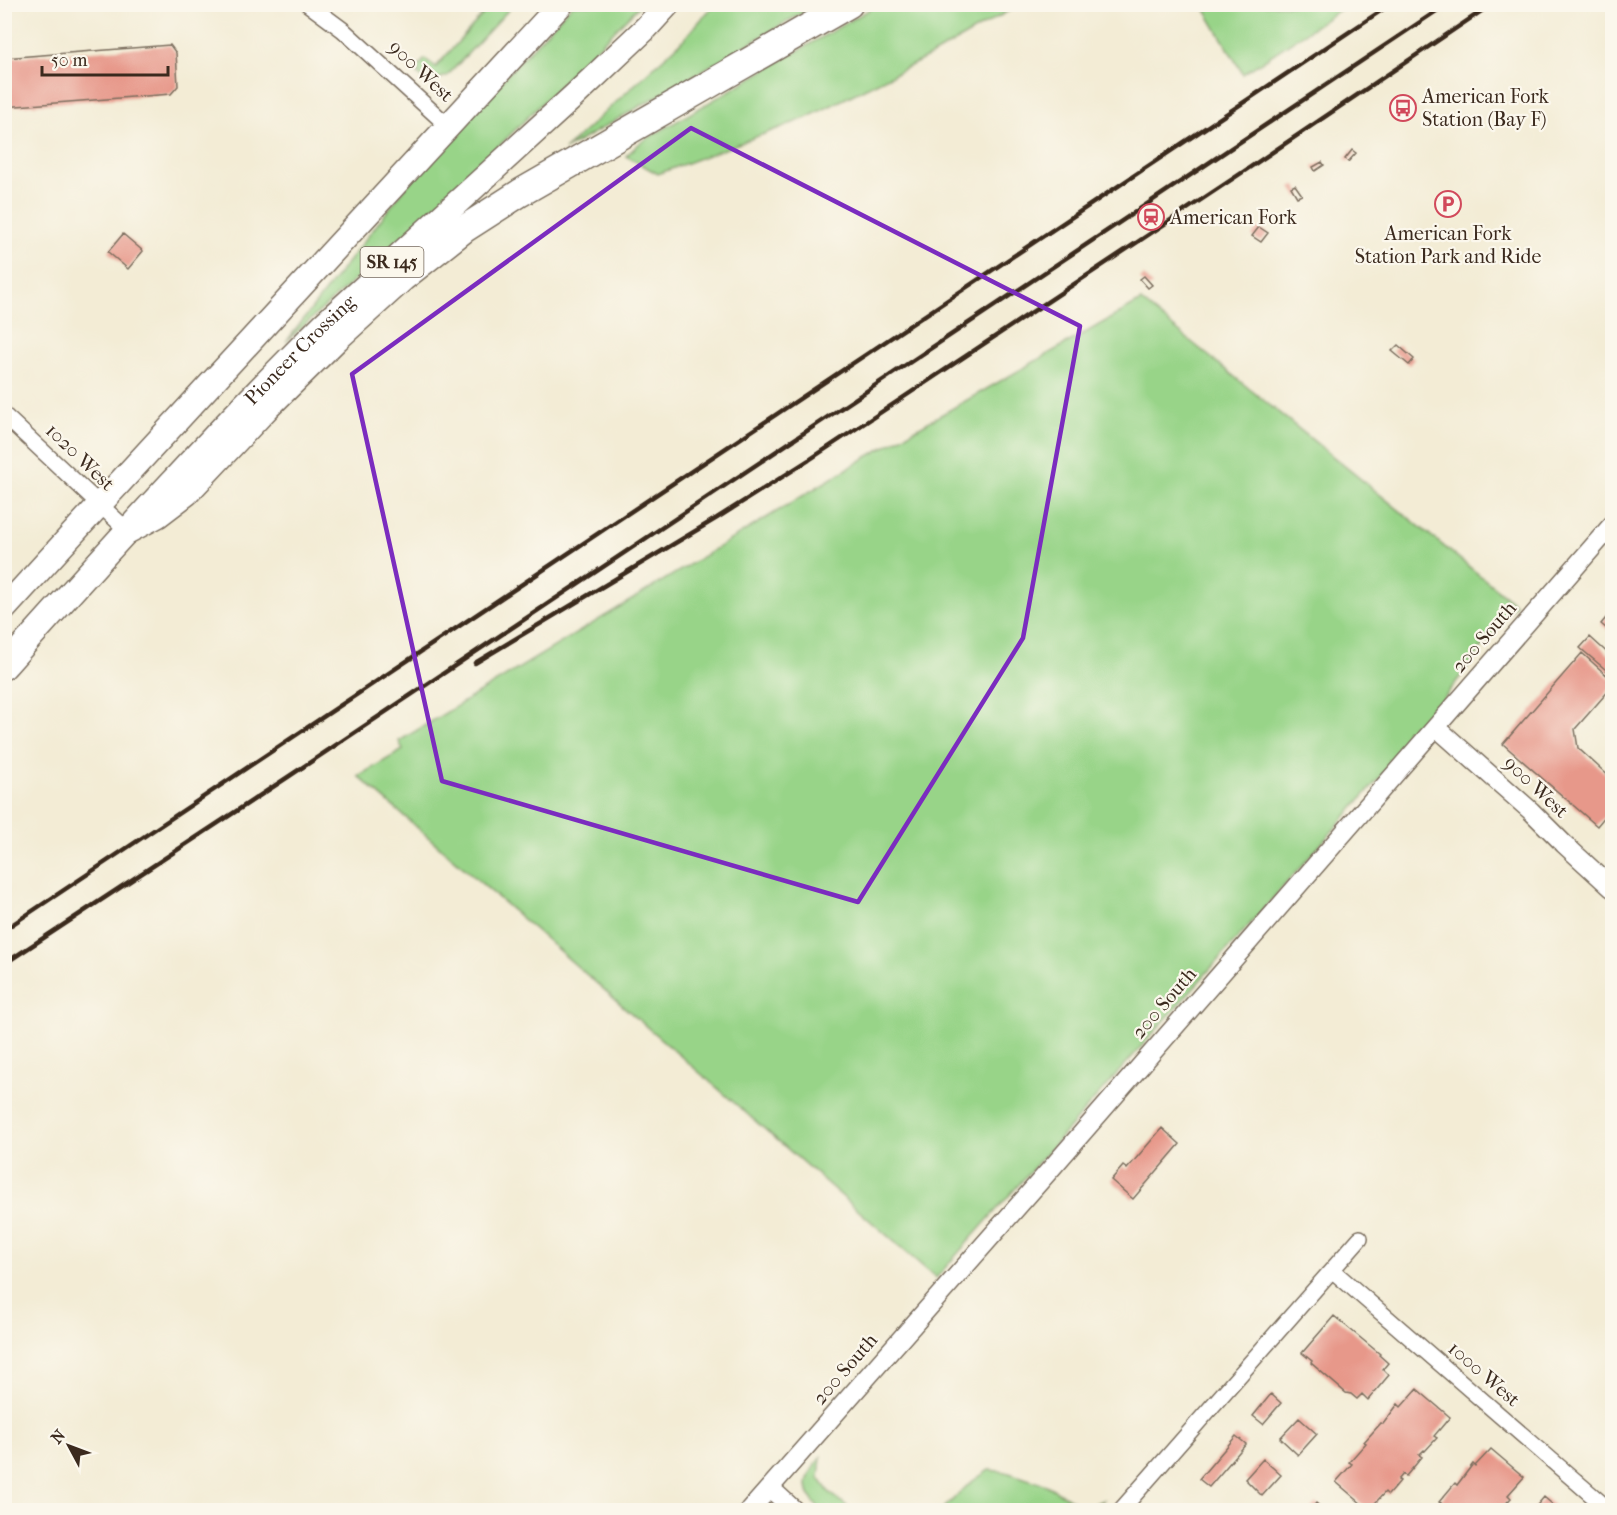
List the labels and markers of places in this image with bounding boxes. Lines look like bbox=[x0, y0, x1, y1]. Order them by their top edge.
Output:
place label: American Fork Station (Bay F) bbox=[1421, 85, 1550, 131]
bus stop icon: American Fork Station (Bay F) bbox=[1388, 93, 1418, 123]
parking icon: American Fork Station Park and Ride bbox=[1433, 189, 1463, 219]
station icon: American Fork bbox=[1136, 202, 1166, 232]
place label: American Fork bbox=[1169, 206, 1298, 229]
place label: American Fork Station Park and Ride bbox=[1355, 222, 1541, 268]

